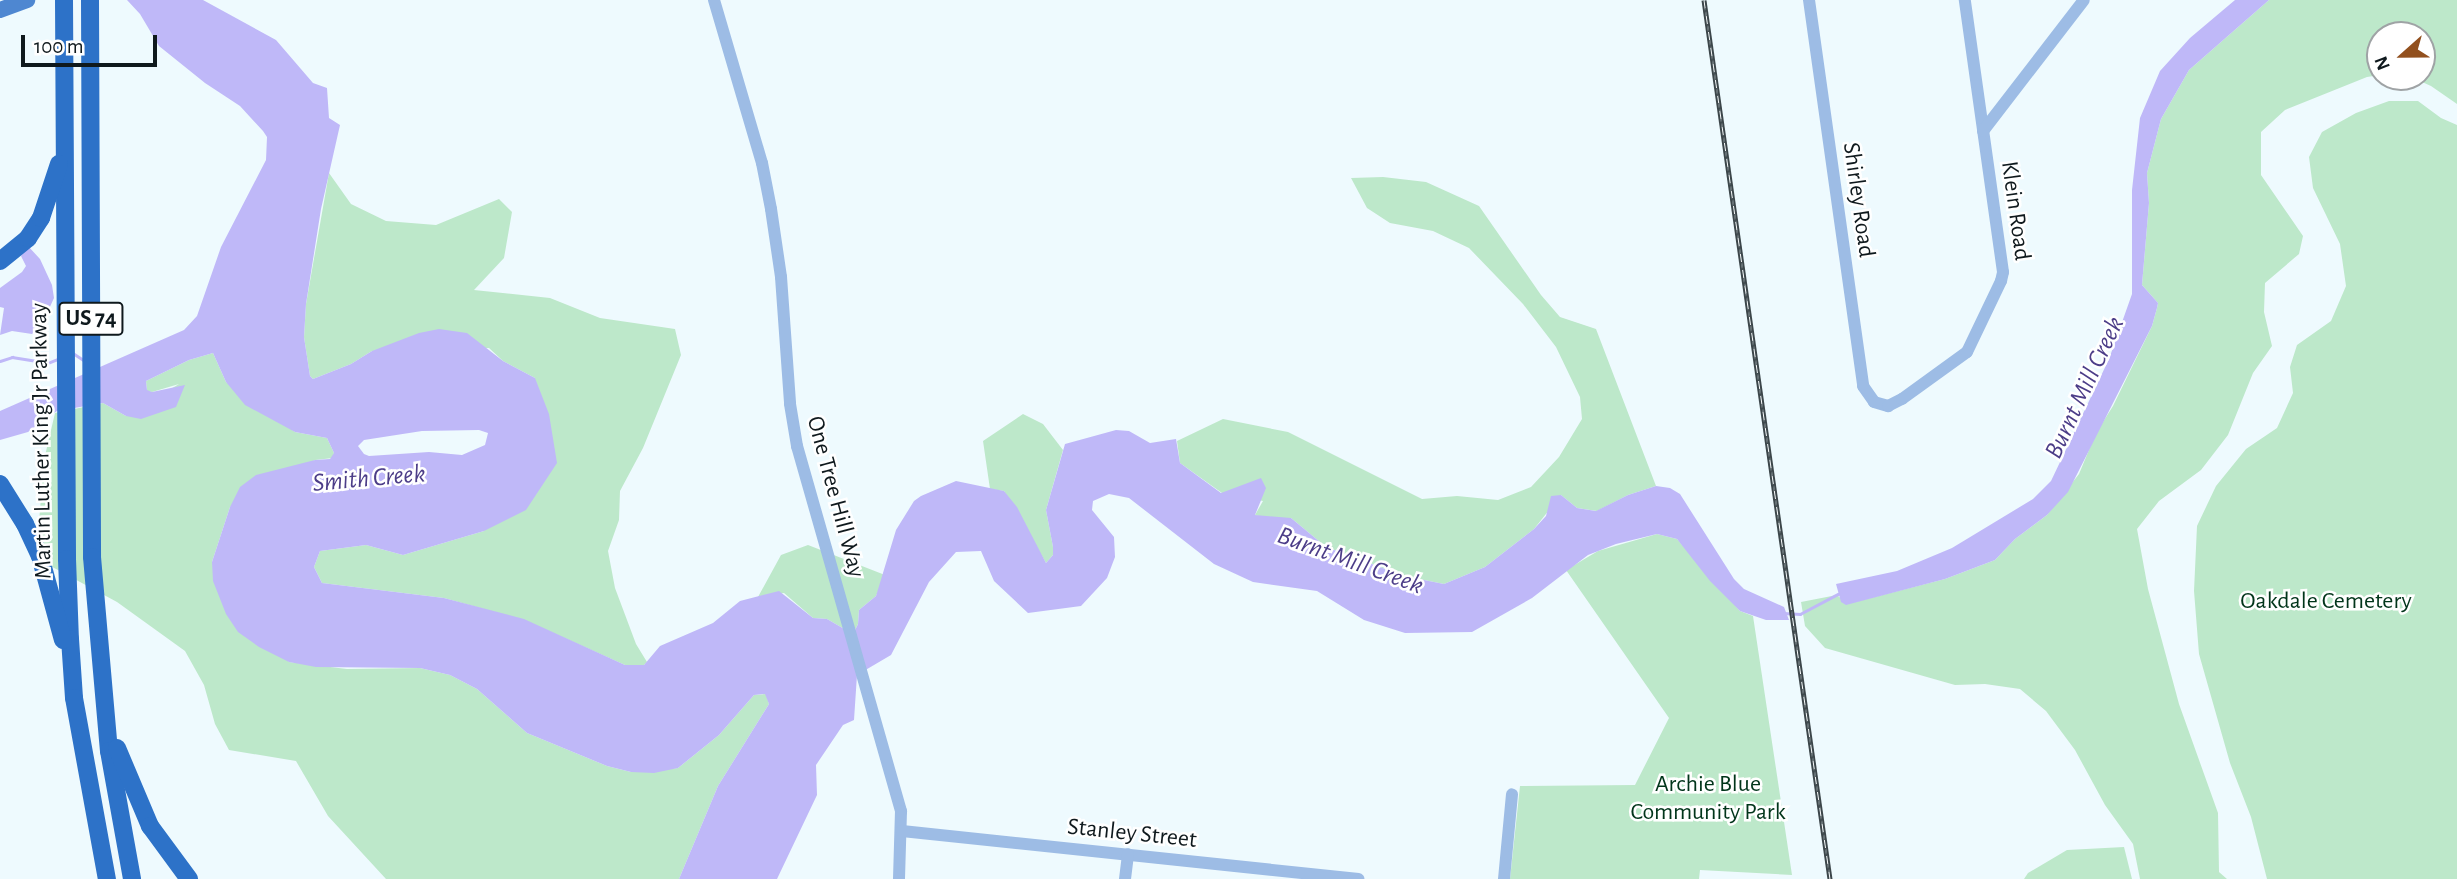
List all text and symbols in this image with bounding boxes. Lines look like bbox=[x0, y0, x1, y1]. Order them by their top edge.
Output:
scale bar bbox=[24, 21, 161, 65]
north arrow bbox=[2366, 21, 2436, 91]
text: 100 m bbox=[34, 36, 84, 57]
text: N bbox=[2372, 53, 2394, 73]
street label: Shirley Road bbox=[1836, 141, 1880, 259]
street label: Klein Road bbox=[1994, 159, 2036, 263]
road number: US 74 bbox=[58, 300, 124, 338]
street label: Martin Luther King Jr Parkway bbox=[25, 303, 59, 579]
water label: Burnt Mill Creek bbox=[2039, 312, 2131, 464]
street label: One Tree Hill Way bbox=[800, 413, 870, 581]
water label: Smith Creek bbox=[311, 459, 427, 499]
water label: Burnt Mill Creek bbox=[1273, 520, 1427, 602]
park label: Oakdale Cemetery bbox=[2240, 588, 2412, 616]
park label: Archie Blue Community Park bbox=[1630, 771, 1786, 827]
street label: Stanley Street bbox=[1066, 813, 1198, 855]

